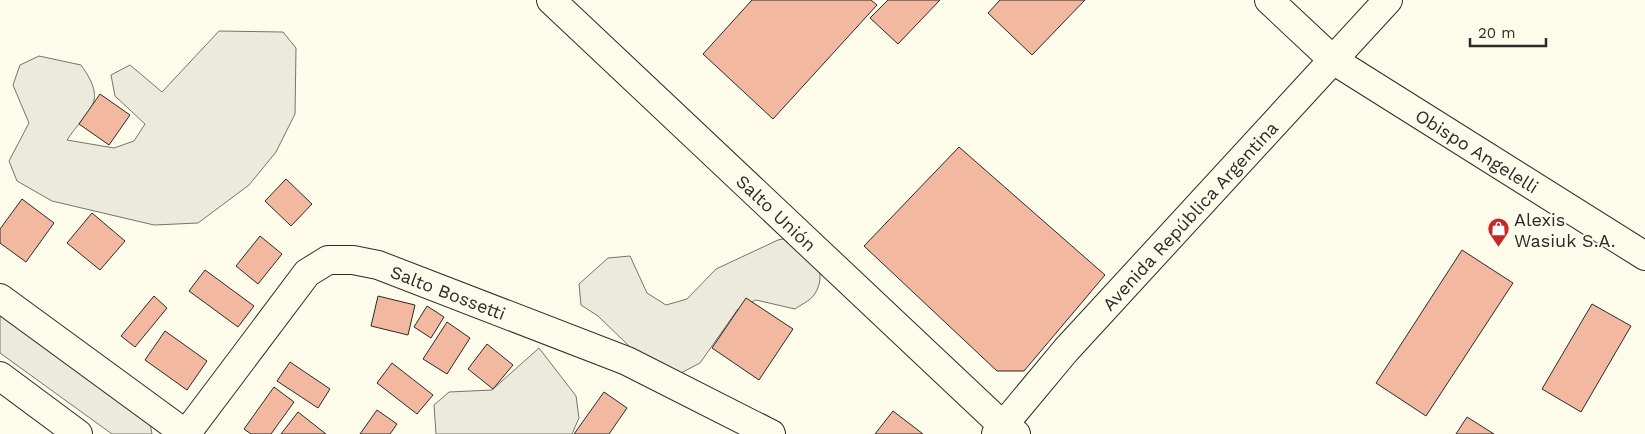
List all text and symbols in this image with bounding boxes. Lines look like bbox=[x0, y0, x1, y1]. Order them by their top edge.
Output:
scale bar bbox=[1470, 15, 1546, 47]
text: 20 m bbox=[1478, 24, 1516, 42]
street label: Obispo Angelelli bbox=[1412, 104, 1543, 197]
street label: Avenida República Argentina bbox=[1098, 117, 1282, 314]
street label: Salto Unión bbox=[732, 170, 821, 255]
place label: Alexis Wasiuk S.A. bbox=[1514, 209, 1615, 251]
shop icon: Alexis Wasiuk S.A. bbox=[1486, 217, 1510, 248]
street label: Salto Bossetti bbox=[388, 260, 509, 324]

